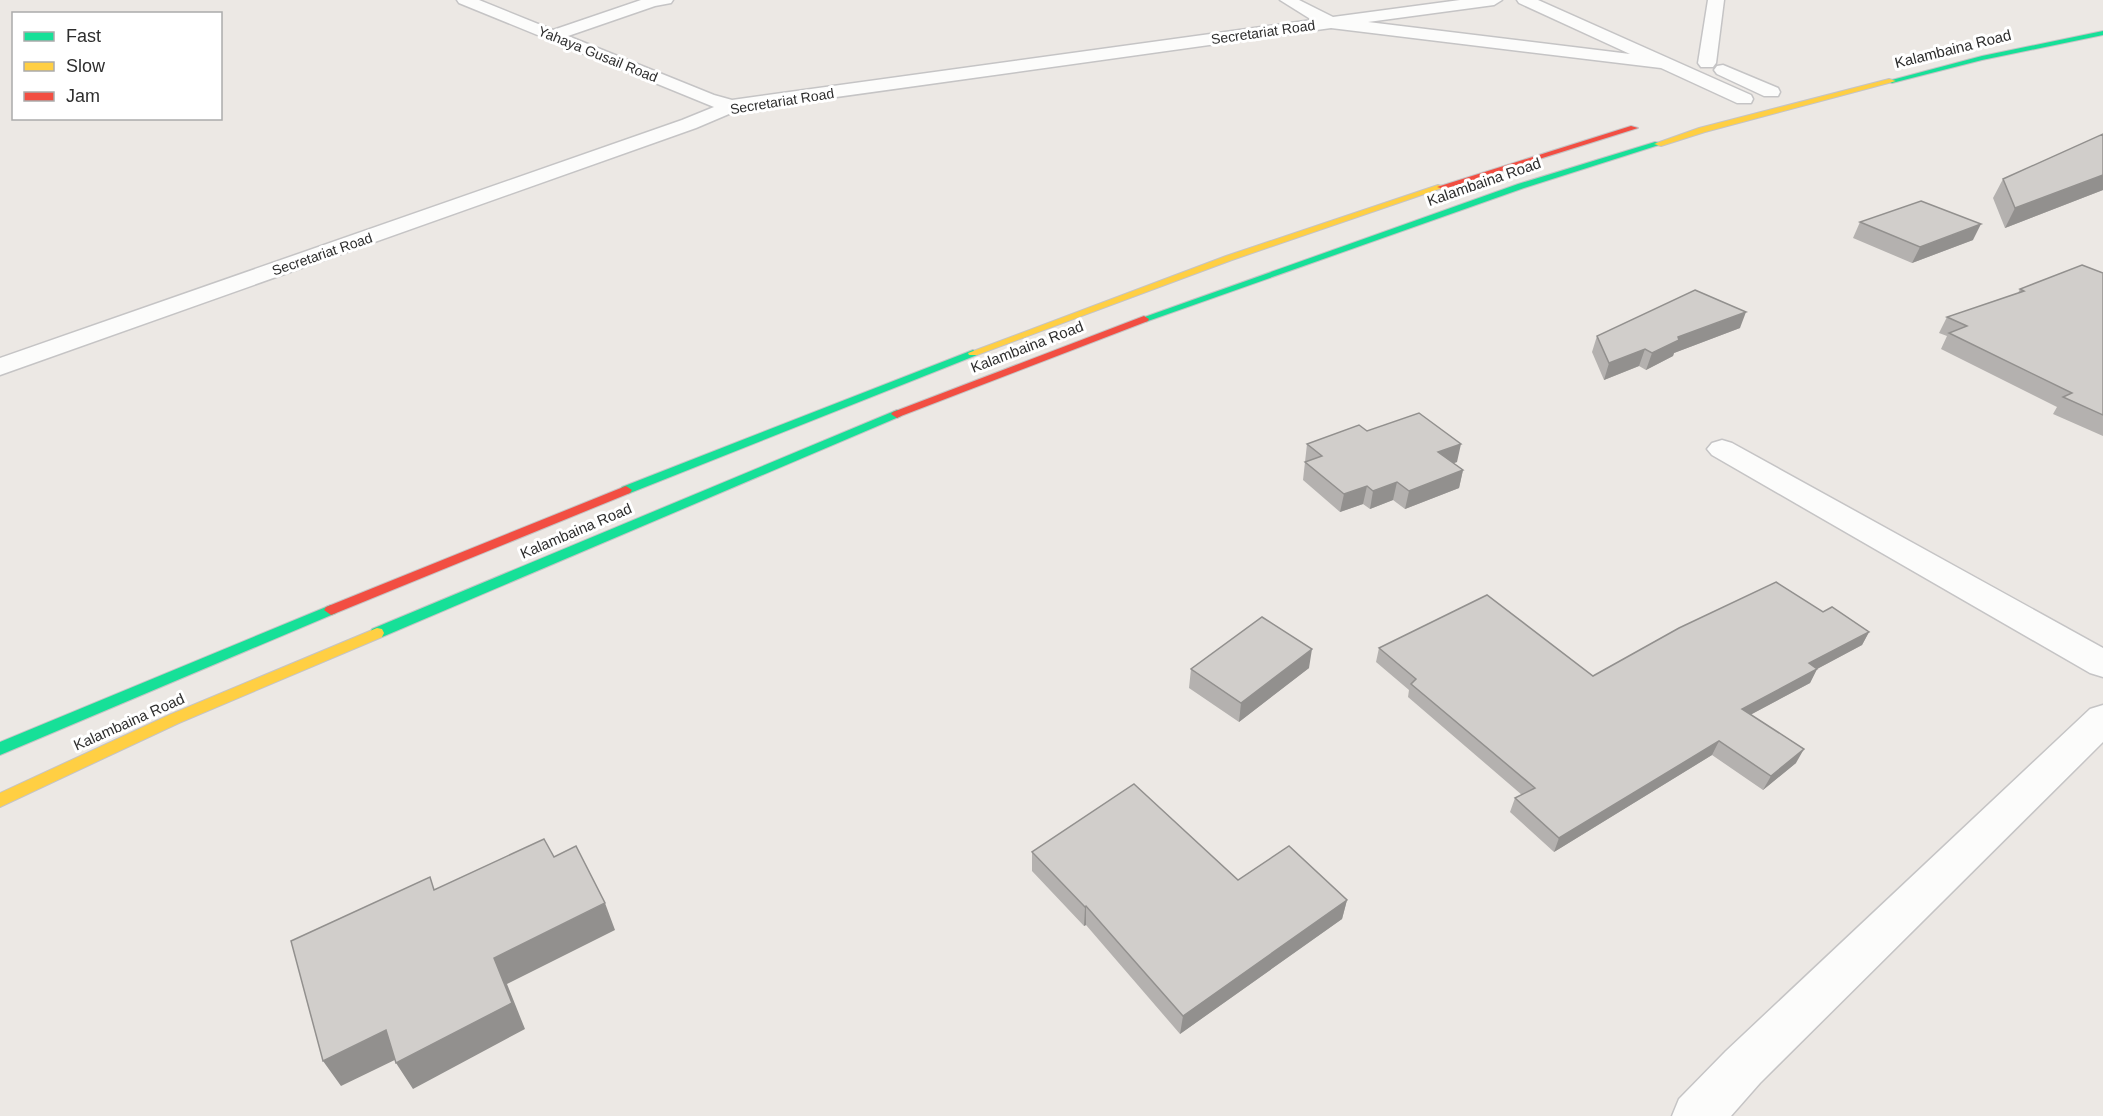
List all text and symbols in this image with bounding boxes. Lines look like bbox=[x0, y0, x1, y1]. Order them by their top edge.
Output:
legend bbox=[12, 12, 222, 120]
street label: Secretariat Road bbox=[1210, 17, 1316, 47]
street label: Yahaya Gusail Road bbox=[536, 23, 660, 85]
text: Fast bbox=[66, 26, 101, 46]
street label: Kalambaina Road bbox=[1893, 26, 2013, 71]
text: Slow bbox=[66, 56, 106, 76]
street label: Secretariat Road bbox=[729, 85, 835, 117]
text: Jam bbox=[66, 86, 100, 106]
street label: Kalambaina Road bbox=[1425, 154, 1543, 209]
street label: Secretariat Road bbox=[270, 229, 374, 279]
street label: Kalambaina Road bbox=[968, 317, 1086, 376]
street label: Kalambaina Road bbox=[518, 499, 634, 562]
street label: Kalambaina Road bbox=[71, 690, 187, 754]

